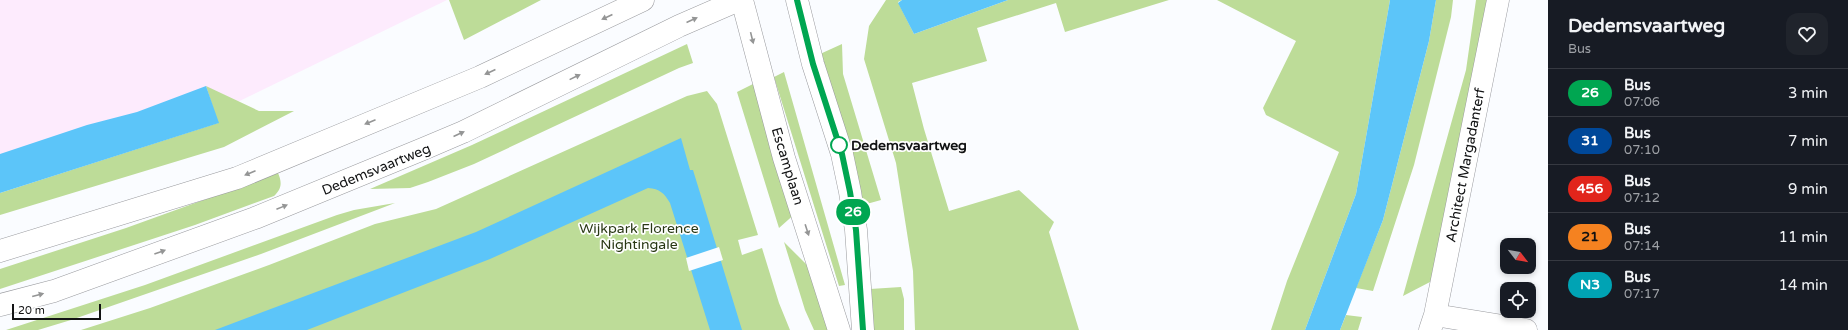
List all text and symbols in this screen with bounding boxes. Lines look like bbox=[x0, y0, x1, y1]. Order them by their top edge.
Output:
button: heart bbox=[1786, 13, 1828, 55]
one-way arrow bbox=[602, 14, 613, 20]
text: Dedemsvaartweg bbox=[1568, 15, 1725, 37]
one-way arrow bbox=[687, 17, 698, 23]
one-way arrow bbox=[749, 32, 755, 44]
text: Bus bbox=[1568, 41, 1591, 57]
one-way arrow bbox=[484, 69, 496, 75]
one-way arrow bbox=[570, 74, 581, 80]
text: Bus bbox=[1624, 76, 1651, 94]
text: 26 bbox=[1581, 84, 1599, 101]
text: 3 min bbox=[1788, 84, 1828, 102]
street label: Architect Margadanterf bbox=[1442, 86, 1489, 244]
text: 07:06 bbox=[1624, 94, 1660, 110]
one-way arrow bbox=[364, 119, 375, 125]
text: Bus bbox=[1624, 124, 1651, 142]
street label: Escamplaan bbox=[768, 125, 807, 207]
one-way arrow bbox=[453, 131, 464, 137]
text: 31 bbox=[1581, 132, 1599, 149]
text: 7 min bbox=[1788, 132, 1828, 150]
marker: Dedemsvaartweg bbox=[830, 136, 848, 154]
place label: Dedemsvaartweg bbox=[851, 137, 967, 154]
street label: Dedemsvaartweg bbox=[319, 140, 433, 199]
text: 07:10 bbox=[1624, 142, 1660, 158]
one-way arrow bbox=[244, 169, 256, 176]
text: Bus bbox=[1624, 172, 1651, 190]
text: 456 bbox=[1577, 180, 1603, 197]
text: 9 min bbox=[1788, 180, 1828, 198]
text: 07:12 bbox=[1624, 190, 1660, 206]
line badge: 26 bbox=[835, 199, 871, 225]
text: 26 bbox=[844, 203, 862, 220]
one-way arrow bbox=[277, 204, 288, 210]
park label: Wijkpark Florence Nightingale bbox=[579, 220, 699, 253]
text: Bus bbox=[1624, 220, 1651, 238]
one-way arrow bbox=[804, 224, 810, 236]
text: 21 bbox=[1581, 228, 1599, 245]
text: 11 min bbox=[1779, 228, 1828, 246]
north arrow bbox=[1500, 238, 1536, 274]
map controls bbox=[1500, 238, 1536, 318]
text: 07:14 bbox=[1624, 238, 1660, 254]
one-way arrow bbox=[155, 249, 167, 255]
text: Bus bbox=[1624, 268, 1651, 286]
text: N3 bbox=[1580, 276, 1600, 293]
text: 14 min bbox=[1779, 276, 1828, 294]
button: locate bbox=[1500, 282, 1536, 318]
text: 07:17 bbox=[1624, 286, 1660, 302]
one-way arrow bbox=[32, 292, 44, 298]
scale bar bbox=[12, 302, 101, 321]
text: 20 m bbox=[18, 304, 45, 317]

